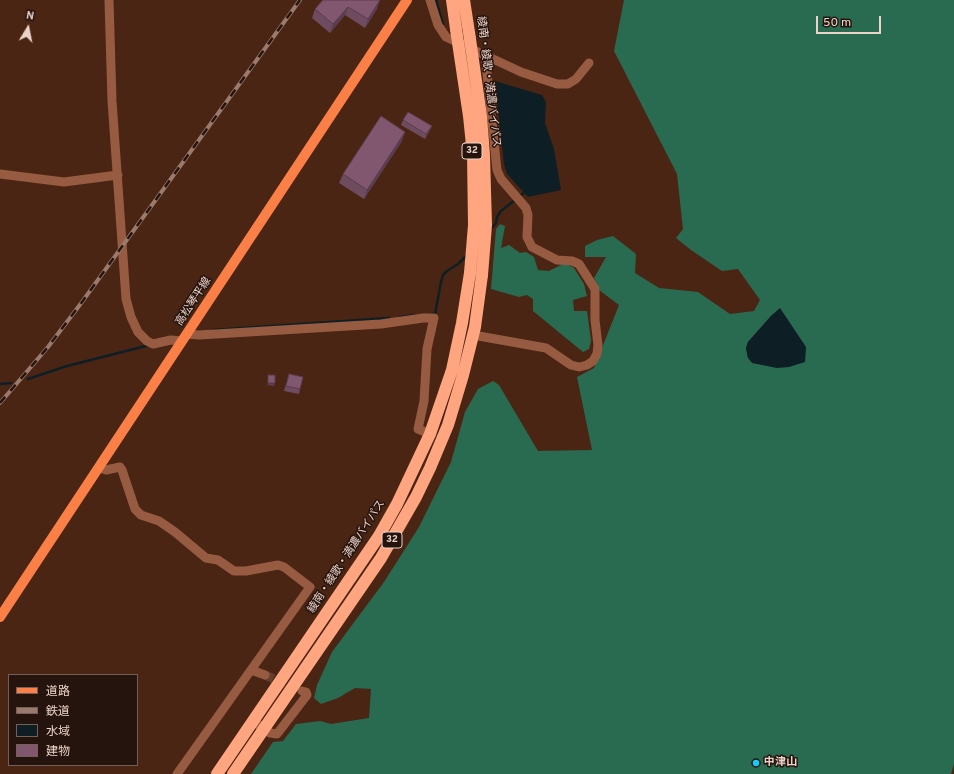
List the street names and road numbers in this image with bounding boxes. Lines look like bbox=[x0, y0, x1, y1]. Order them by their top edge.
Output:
street label: 綾南・綾歌・満濃バイパス bbox=[473, 16, 503, 148]
road number: 32 bbox=[462, 143, 482, 159]
street label: 高松琴平線 bbox=[173, 275, 215, 329]
street label: 綾南・綾歌・満濃バイパス bbox=[306, 498, 388, 616]
road number: 32 bbox=[382, 532, 402, 548]

